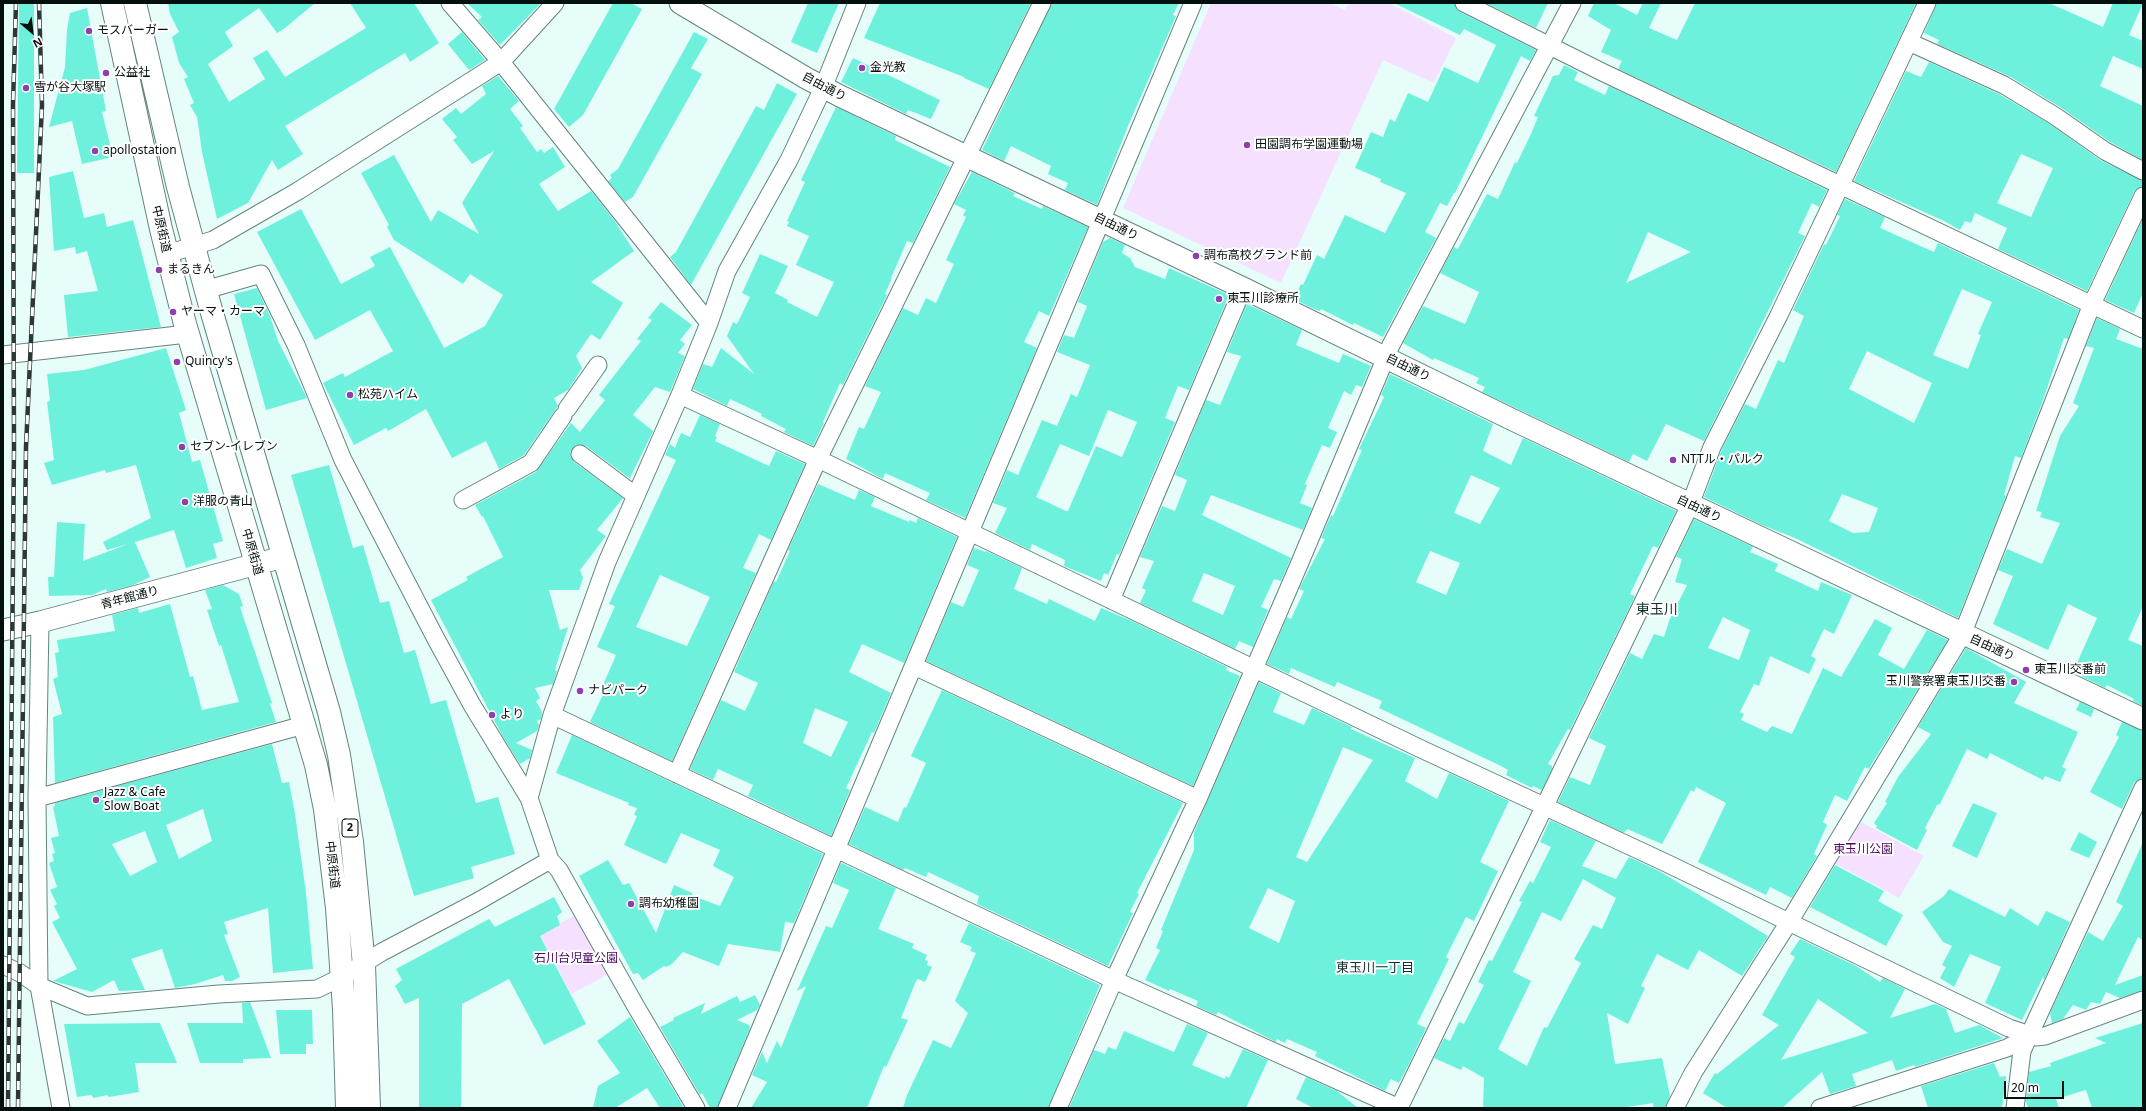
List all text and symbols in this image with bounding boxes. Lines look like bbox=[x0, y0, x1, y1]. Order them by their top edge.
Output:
north arrow bbox=[12, 12, 52, 52]
place label: モスバーガー bbox=[97, 24, 169, 38]
marker: モスバーガー bbox=[84, 26, 94, 36]
text: N bbox=[30, 34, 45, 52]
place label: 金光教 bbox=[870, 61, 906, 75]
marker: 金光教 bbox=[857, 63, 867, 73]
place label: 公益社 bbox=[114, 66, 150, 80]
marker: 公益社 bbox=[101, 68, 111, 78]
street label: 自由通り bbox=[799, 69, 849, 105]
place label: 雪が谷大塚駅 bbox=[34, 81, 106, 95]
marker: 雪が谷大塚駅 bbox=[21, 83, 31, 93]
place label: 田園調布学園運動場 bbox=[1255, 138, 1363, 152]
marker: 田園調布学園運動場 bbox=[1242, 140, 1252, 150]
place label: apollostation bbox=[103, 144, 177, 158]
marker: apollostation bbox=[90, 146, 100, 156]
street label: 中原街道 bbox=[149, 204, 173, 254]
street label: 自由通り bbox=[1091, 210, 1141, 244]
place label: 調布高校グランド前 bbox=[1204, 249, 1312, 263]
marker: 調布高校グランド前 bbox=[1191, 251, 1201, 261]
place label: まるきん bbox=[167, 263, 215, 277]
marker: まるきん bbox=[154, 265, 164, 275]
place label: 東玉川診療所 bbox=[1227, 292, 1299, 306]
marker: 東玉川診療所 bbox=[1214, 294, 1224, 304]
place label: ヤーマ・カーマ bbox=[181, 305, 265, 319]
marker: ヤーマ・カーマ bbox=[168, 307, 178, 317]
street label: 自由通り bbox=[1383, 351, 1433, 385]
place label: Quincy's bbox=[185, 355, 233, 369]
marker: Quincy's bbox=[172, 357, 182, 367]
place label: 松苑ハイム bbox=[358, 388, 418, 402]
marker: 松苑ハイム bbox=[345, 390, 355, 400]
place label: セブン-イレブン bbox=[190, 440, 278, 454]
marker: セブン-イレブン bbox=[177, 442, 187, 452]
place label: NTTル・パルク bbox=[1681, 453, 1764, 467]
marker: NTTル・パルク bbox=[1668, 455, 1678, 465]
street label: 自由通り bbox=[1674, 492, 1724, 526]
place label: 洋服の青山 bbox=[193, 495, 253, 509]
marker: 洋服の青山 bbox=[180, 497, 190, 507]
street label: 中原街道 bbox=[238, 527, 266, 577]
street label: 青年館通り bbox=[99, 583, 161, 613]
district label: 東玉川 bbox=[1636, 602, 1678, 618]
street label: 自由通り bbox=[1967, 632, 2017, 664]
place label: 東玉川交番前 bbox=[2034, 663, 2106, 677]
marker: 東玉川交番前 bbox=[2021, 665, 2031, 675]
place label: 玉川警察署東玉川交番 bbox=[1886, 675, 2006, 689]
marker: 玉川警察署東玉川交番 bbox=[2009, 677, 2019, 687]
place label: ナビパーク bbox=[588, 684, 648, 698]
marker: ナビパーク bbox=[575, 686, 585, 696]
place label: より bbox=[500, 708, 524, 722]
marker: より bbox=[487, 710, 497, 720]
place label: Jazz & Cafe Slow Boat bbox=[104, 786, 166, 814]
marker: Jazz & Cafe Slow Boat bbox=[91, 795, 101, 805]
road number: 2 bbox=[342, 819, 358, 837]
street label: 中原街道 bbox=[322, 840, 342, 890]
park label: 東玉川公園 bbox=[1833, 843, 1893, 857]
place label: 調布幼稚園 bbox=[639, 897, 699, 911]
marker: 調布幼稚園 bbox=[626, 899, 636, 909]
park label: 石川台児童公園 bbox=[534, 952, 618, 966]
district label: 東玉川一丁目 bbox=[1336, 960, 1414, 976]
scale bar bbox=[2006, 1073, 2066, 1099]
text: 20 m bbox=[2011, 1079, 2039, 1096]

